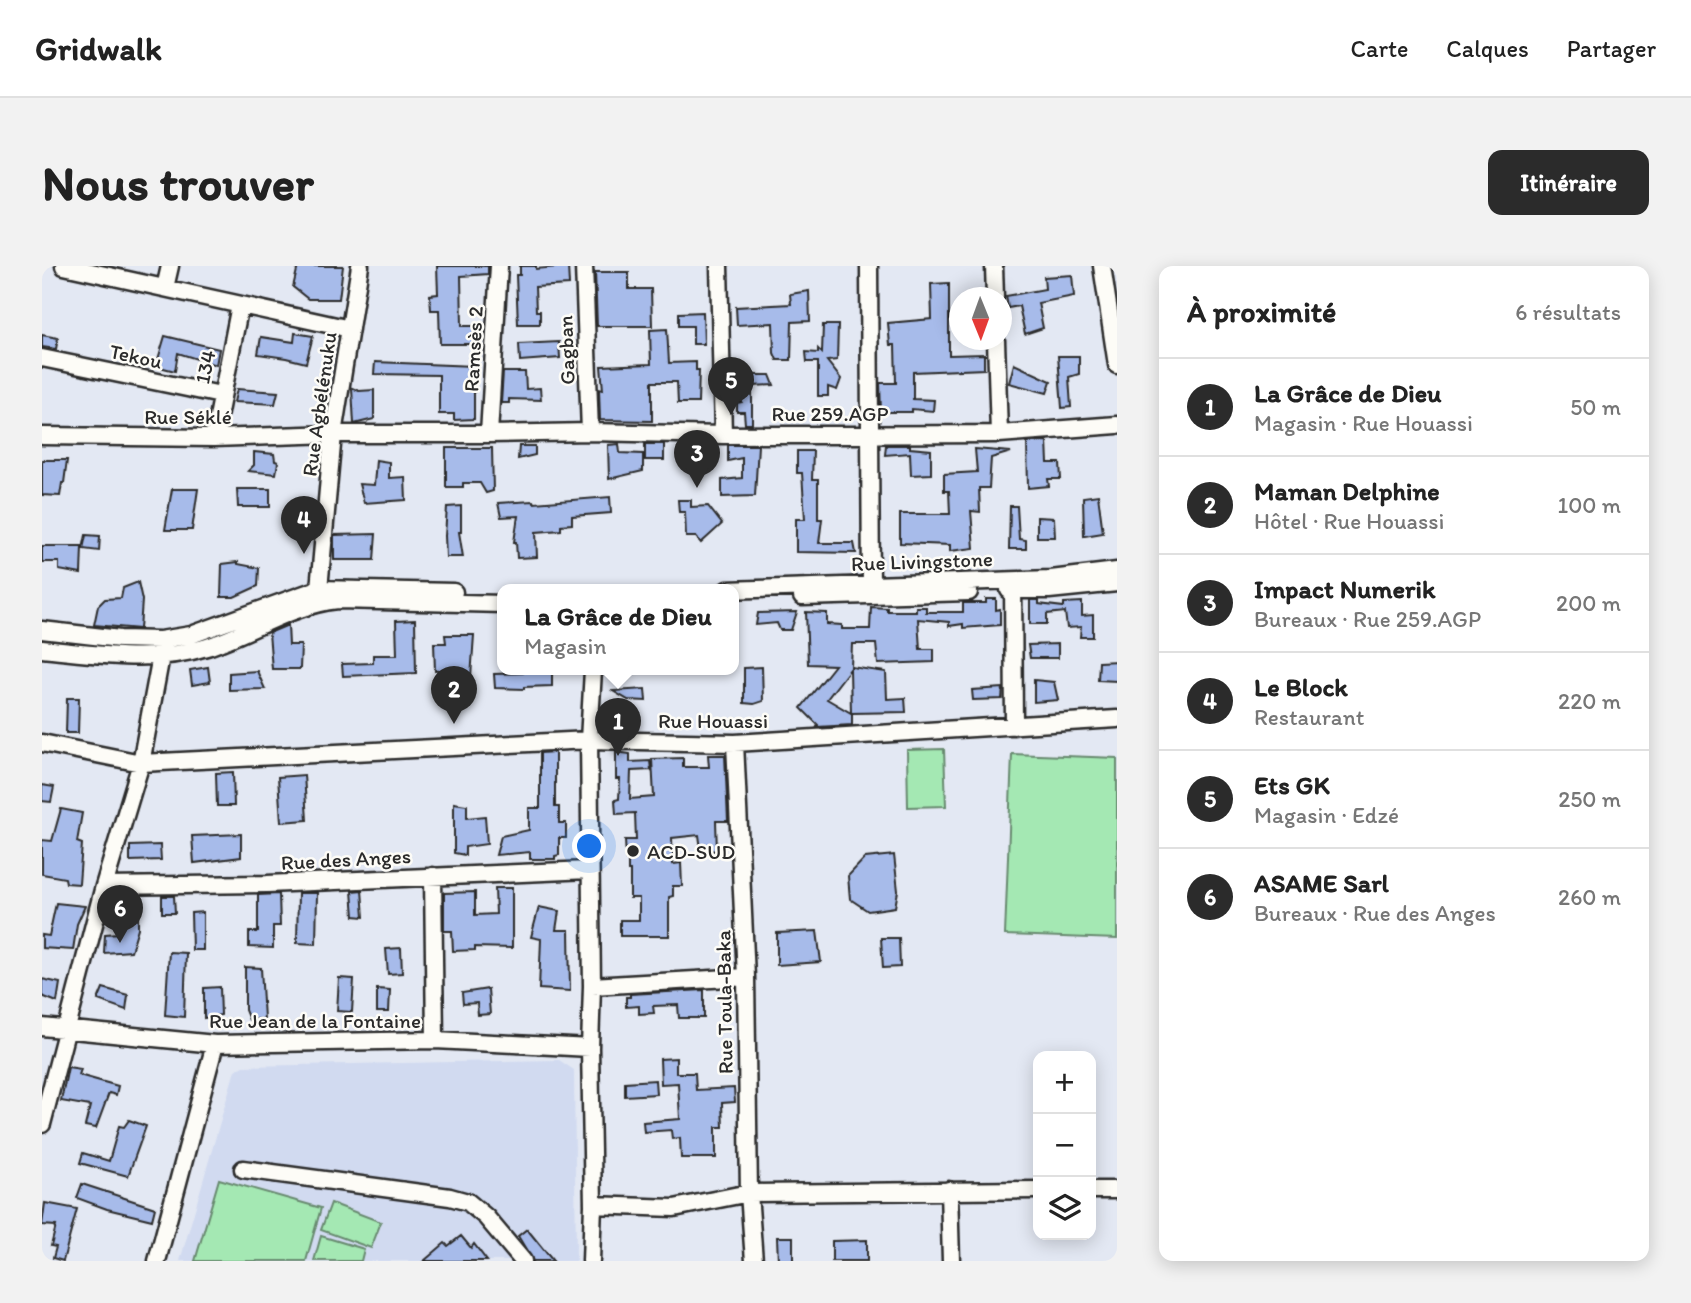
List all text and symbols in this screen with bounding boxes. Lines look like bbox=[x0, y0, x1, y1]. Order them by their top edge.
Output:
text: Gridwalk bbox=[35, 29, 162, 68]
text: Carte bbox=[1351, 34, 1408, 63]
text: Calques bbox=[1446, 34, 1529, 63]
text: Partager bbox=[1567, 34, 1656, 63]
button: Itinéraire bbox=[1488, 150, 1649, 215]
text: Nous trouver bbox=[42, 153, 314, 212]
north arrow bbox=[949, 287, 1012, 350]
text: À proximité bbox=[1187, 293, 1336, 330]
text: 6 résultats bbox=[1515, 298, 1621, 326]
street label: Ramsès 2 bbox=[458, 305, 488, 393]
street label: Gagban bbox=[552, 315, 580, 385]
street label: Rue Agbélénuku bbox=[296, 330, 342, 478]
street label: Tekou bbox=[108, 338, 165, 374]
street label: 134 bbox=[189, 347, 221, 386]
pin: 5 bbox=[708, 357, 754, 415]
text: La Grâce de Dieu bbox=[1254, 377, 1442, 409]
text: 1 bbox=[1205, 393, 1215, 421]
text: 50 m bbox=[1570, 393, 1621, 421]
street label: Rue 259.AGP bbox=[772, 401, 888, 426]
street label: Rue Séklé bbox=[144, 404, 232, 429]
text: Magasin · Rue Houassi bbox=[1254, 409, 1473, 437]
pin: 3 bbox=[674, 430, 720, 488]
text: Maman Delphine bbox=[1254, 475, 1439, 507]
text: 2 bbox=[1204, 491, 1216, 519]
text: 100 m bbox=[1557, 491, 1621, 519]
pin: 4 bbox=[281, 496, 327, 554]
text: Hôtel · Rue Houassi bbox=[1254, 507, 1444, 535]
street label: Rue Livingstone bbox=[851, 546, 993, 576]
text: Impact Numerik bbox=[1254, 573, 1435, 605]
popup bbox=[497, 584, 739, 675]
text: 3 bbox=[1204, 589, 1216, 617]
text: 200 m bbox=[1556, 589, 1621, 617]
text: La Grâce de Dieu bbox=[524, 600, 712, 632]
text: Bureaux · Rue 259.AGP bbox=[1254, 605, 1481, 633]
text: Magasin bbox=[524, 632, 607, 660]
pin: 2 bbox=[431, 666, 477, 724]
text: Le Block bbox=[1254, 671, 1348, 703]
text: 4 bbox=[1203, 687, 1217, 715]
text: 220 m bbox=[1558, 687, 1621, 715]
pin: 1 bbox=[595, 698, 641, 756]
text: Restaurant bbox=[1254, 703, 1364, 731]
street label: Rue Houassi bbox=[658, 708, 768, 733]
text: Ets GK bbox=[1254, 769, 1330, 801]
text: 5 bbox=[1204, 785, 1216, 813]
text: 250 m bbox=[1558, 785, 1621, 813]
text: Magasin · Edzé bbox=[1254, 801, 1399, 829]
your location bbox=[572, 829, 606, 863]
place label: ACD-SUD bbox=[647, 839, 735, 864]
street label: Rue des Anges bbox=[280, 843, 412, 875]
marker: ACD-SUD bbox=[625, 843, 641, 859]
text: ASAME Sarl bbox=[1254, 867, 1389, 899]
text: 6 bbox=[1204, 883, 1216, 911]
text: 260 m bbox=[1558, 883, 1621, 911]
pin: 6 bbox=[97, 885, 143, 943]
text: Bureaux · Rue des Anges bbox=[1254, 899, 1496, 927]
street label: Rue Toula-Baka bbox=[710, 930, 738, 1074]
street label: Rue Jean de la Fontaine bbox=[209, 1008, 421, 1033]
map controls bbox=[1033, 1051, 1096, 1240]
button: + bbox=[1033, 1051, 1096, 1114]
button: − bbox=[1033, 1114, 1096, 1177]
button: layers bbox=[1033, 1177, 1096, 1240]

